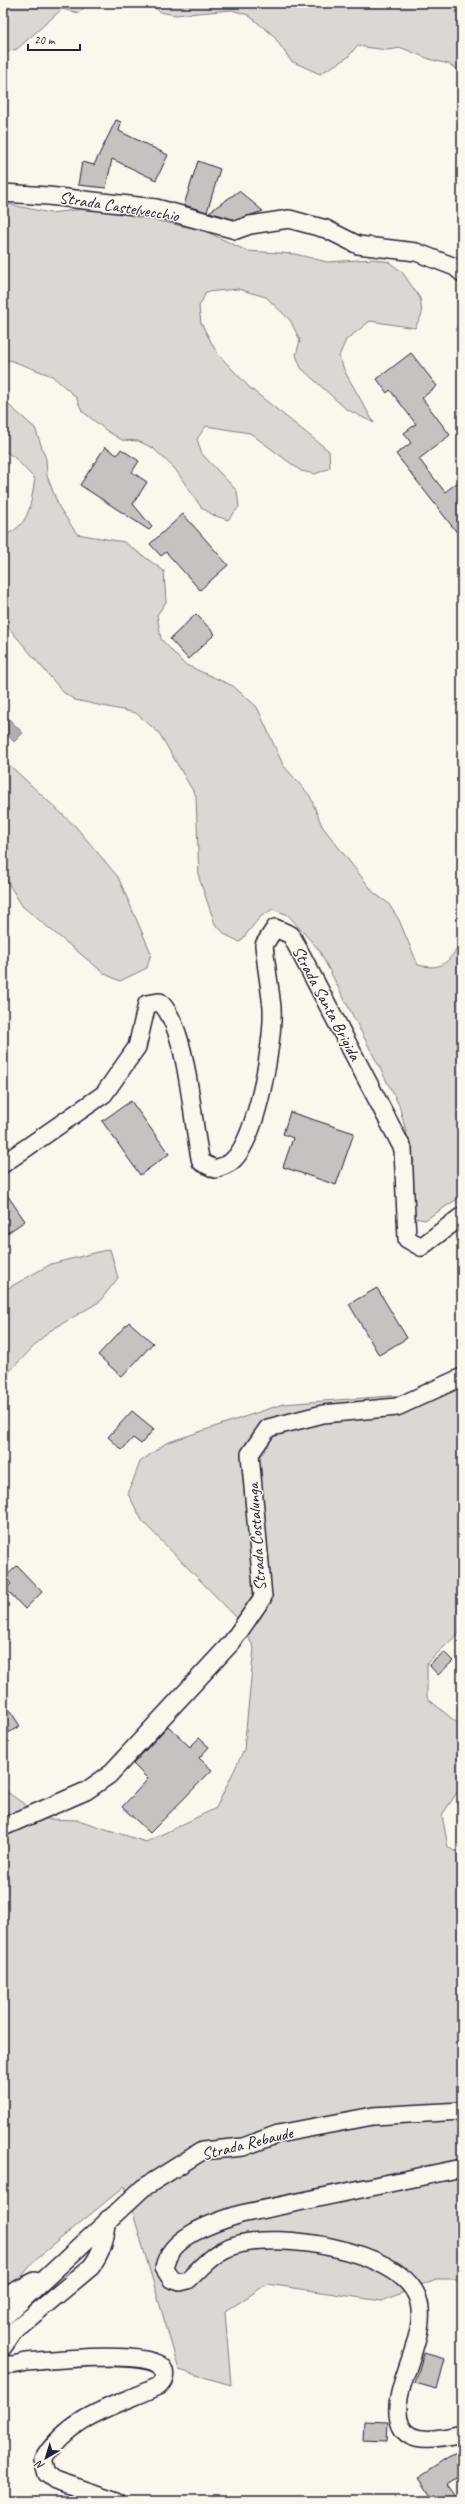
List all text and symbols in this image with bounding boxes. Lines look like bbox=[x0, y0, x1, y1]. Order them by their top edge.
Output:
scale bar bbox=[28, 26, 80, 52]
text: 20 m bbox=[34, 32, 56, 48]
street label: Strada Castelvecchio bbox=[58, 187, 181, 226]
street label: Strada Santa Brigida bbox=[288, 942, 366, 1066]
street label: Strada Costalunga bbox=[242, 1480, 271, 1592]
street label: Strada Rebaude bbox=[199, 2122, 296, 2165]
north arrow bbox=[26, 2438, 66, 2478]
text: N bbox=[31, 2457, 47, 2473]

